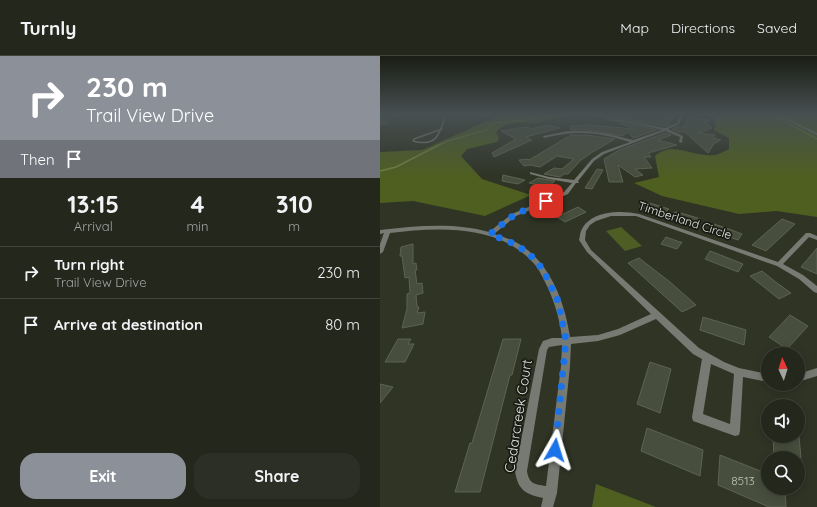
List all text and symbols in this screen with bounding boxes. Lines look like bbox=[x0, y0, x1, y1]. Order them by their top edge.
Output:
text: Turnly bbox=[20, 16, 76, 40]
text: Map bbox=[620, 19, 649, 37]
text: Directions bbox=[671, 19, 735, 37]
text: Saved bbox=[757, 19, 797, 37]
text: 230 m bbox=[86, 69, 168, 104]
icon: right bbox=[20, 72, 72, 124]
text: Trail View Drive bbox=[86, 104, 214, 127]
icon: arrive bbox=[63, 148, 85, 170]
text: Then bbox=[20, 150, 55, 169]
pin bbox=[529, 184, 563, 218]
text: 13:15 bbox=[67, 189, 119, 219]
text: 4 bbox=[190, 189, 205, 219]
text: 310 bbox=[276, 189, 313, 219]
icon: arrive bbox=[535, 190, 557, 212]
street label: Timberland Circle bbox=[636, 198, 734, 242]
text: Arrival bbox=[74, 218, 113, 234]
text: min bbox=[186, 218, 209, 234]
text: m bbox=[288, 218, 300, 234]
text: Turn right bbox=[54, 255, 125, 274]
icon: right bbox=[20, 262, 42, 284]
text: 230 m bbox=[317, 263, 360, 282]
text: Trail View Drive bbox=[54, 274, 147, 290]
icon: arrive bbox=[20, 314, 42, 336]
text: Arrive at destination bbox=[54, 315, 203, 334]
text: 80 m bbox=[325, 315, 360, 334]
north arrow bbox=[761, 347, 805, 391]
map controls bbox=[761, 347, 805, 495]
street label: Cedarcreek Court bbox=[500, 358, 536, 474]
button: sound bbox=[761, 399, 805, 443]
position arrow bbox=[534, 429, 576, 471]
button: search bbox=[761, 451, 805, 495]
button: Exit bbox=[20, 453, 186, 499]
button: Share bbox=[194, 453, 360, 499]
house number: 8513 bbox=[731, 473, 755, 488]

